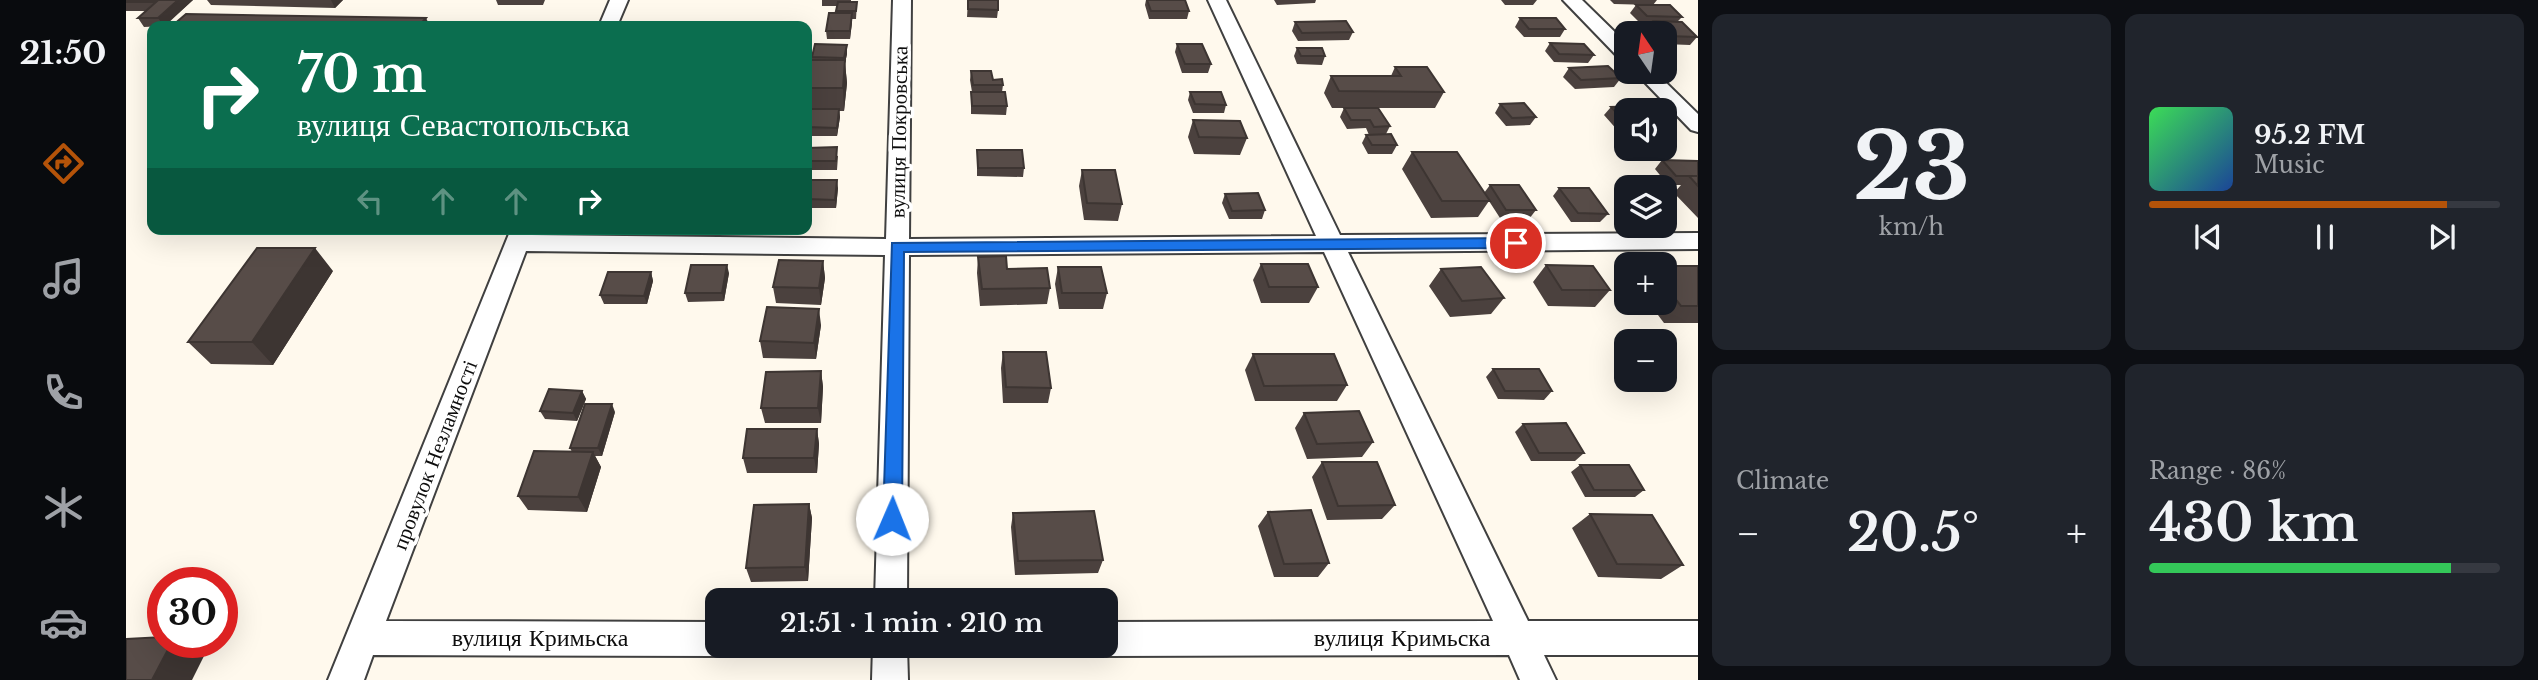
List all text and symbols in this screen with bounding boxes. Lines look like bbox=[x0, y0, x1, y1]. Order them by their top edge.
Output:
north arrow bbox=[1614, 21, 1676, 84]
map controls bbox=[1614, 21, 1677, 392]
text: 21:50 bbox=[19, 33, 107, 73]
text: 70 m bbox=[297, 44, 427, 105]
street label: вулиця Покровська bbox=[884, 45, 914, 218]
icon: right bbox=[182, 49, 273, 140]
button: sound bbox=[1614, 98, 1677, 161]
text: вулиця Севастопольська bbox=[297, 105, 630, 145]
text: 23 bbox=[1853, 111, 1970, 224]
text: 95.2 FM bbox=[2254, 119, 2365, 151]
icon: directions bbox=[39, 139, 88, 188]
text: Music bbox=[2254, 151, 2325, 179]
button: layers bbox=[1614, 175, 1677, 238]
icon: left bbox=[351, 182, 389, 220]
icon: ahead bbox=[424, 182, 462, 220]
icon: ahead bbox=[497, 182, 535, 220]
icon: right bbox=[570, 182, 608, 220]
pin bbox=[1486, 213, 1546, 273]
text: km/h bbox=[1879, 213, 1944, 241]
icon: previous bbox=[2189, 218, 2227, 256]
icon: pause bbox=[2306, 218, 2344, 256]
icon: next bbox=[2423, 218, 2461, 256]
icon: arrive bbox=[1497, 224, 1535, 262]
button: + bbox=[1614, 252, 1677, 315]
icon: music bbox=[39, 254, 88, 303]
button: − bbox=[1614, 329, 1677, 392]
street label: провулок Незламності bbox=[387, 356, 483, 553]
icon: phone bbox=[39, 368, 88, 417]
text: Range · 86% bbox=[2149, 457, 2286, 485]
text: Climate bbox=[1736, 467, 1829, 495]
position arrow bbox=[855, 482, 929, 556]
icon: climate bbox=[39, 483, 88, 532]
text: 430 km bbox=[2149, 491, 2359, 555]
text: 20.5° bbox=[1847, 501, 1979, 565]
text: − bbox=[1736, 510, 1760, 557]
text: + bbox=[2066, 510, 2087, 557]
speed limit sign: 30 bbox=[147, 567, 238, 658]
icon: car bbox=[39, 598, 88, 647]
text: 21:51 · 1 min · 210 m bbox=[780, 607, 1043, 639]
street label: вулиця Кримьска bbox=[452, 623, 629, 652]
street label: вулиця Кримьска bbox=[1314, 623, 1491, 652]

